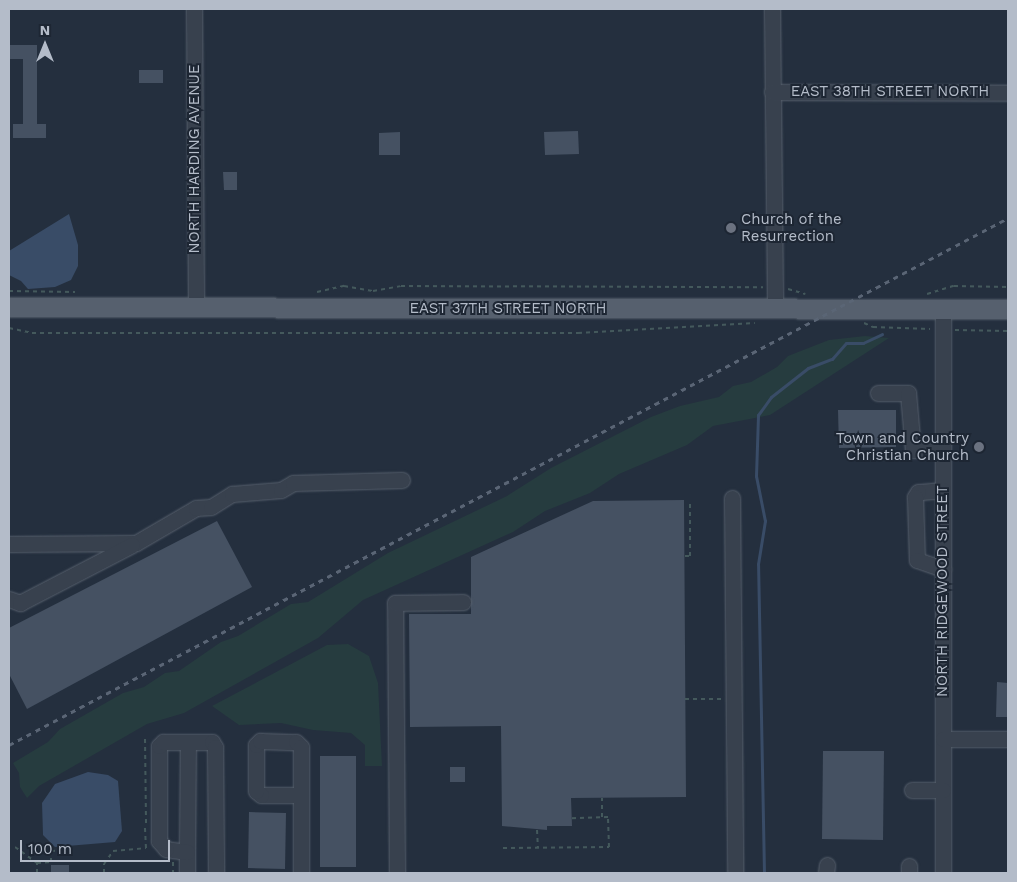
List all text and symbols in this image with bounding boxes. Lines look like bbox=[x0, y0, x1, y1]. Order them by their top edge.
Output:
north arrow bbox=[20, 20, 70, 70]
text: N bbox=[40, 22, 50, 38]
street label: NORTH HARDING AVENUE bbox=[186, 64, 204, 254]
street label: EAST 38TH STREET NORTH bbox=[790, 83, 990, 101]
place label: Church of the Resurrection bbox=[741, 210, 843, 245]
marker: Church of the Resurrection bbox=[725, 222, 737, 234]
street label: EAST 37TH STREET NORTH bbox=[409, 300, 607, 318]
place label: Town and Country Christian Church bbox=[836, 429, 969, 464]
marker: Town and Country Christian Church bbox=[973, 441, 985, 453]
street label: NORTH RIDGEWOOD STREET bbox=[934, 485, 952, 697]
scale bar bbox=[22, 830, 172, 862]
text: 100 m bbox=[28, 840, 72, 858]

